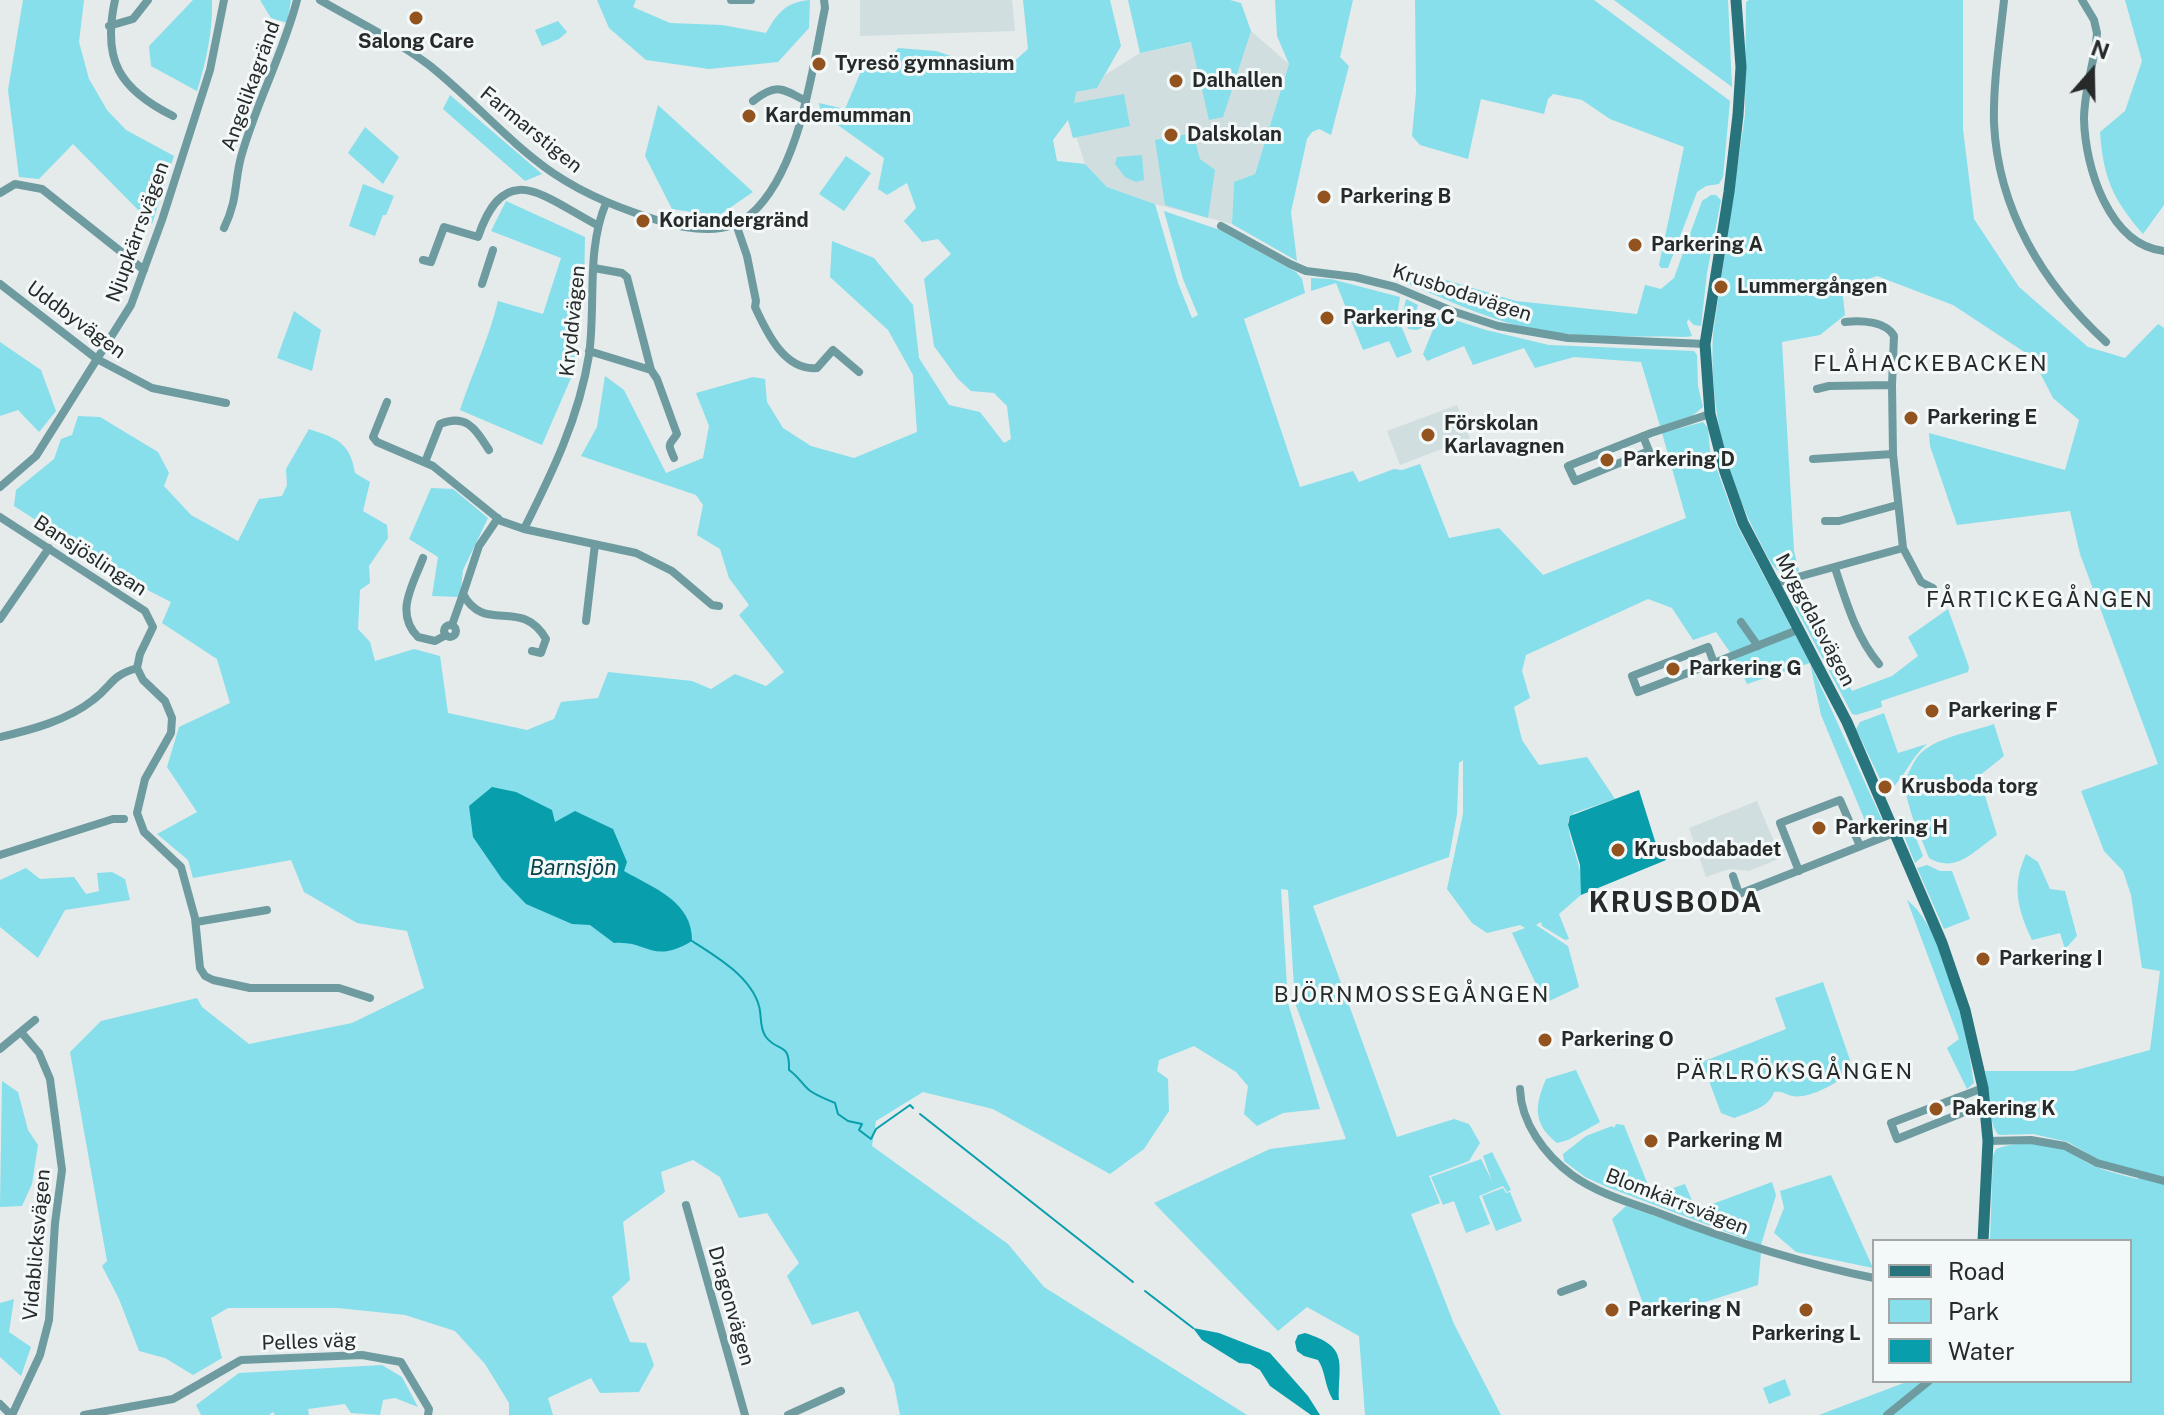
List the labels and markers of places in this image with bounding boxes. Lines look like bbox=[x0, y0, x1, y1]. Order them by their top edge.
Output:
marker: Salong Care bbox=[407, 9, 425, 27]
place label: Salong Care bbox=[358, 30, 474, 54]
place label: Tyresö gymnasium bbox=[835, 52, 1014, 76]
marker: Tyresö gymnasium bbox=[810, 55, 828, 73]
place label: Dalhallen bbox=[1192, 69, 1283, 93]
marker: Dalhallen bbox=[1167, 72, 1185, 90]
place label: Kardemumman bbox=[765, 104, 911, 128]
marker: Kardemumman bbox=[740, 107, 758, 125]
place label: Dalskolan bbox=[1187, 123, 1282, 147]
marker: Dalskolan bbox=[1162, 126, 1180, 144]
place label: Parkering B bbox=[1340, 185, 1451, 209]
marker: Parkering B bbox=[1315, 188, 1333, 206]
place label: Koriandergränd bbox=[659, 209, 809, 233]
marker: Koriandergränd bbox=[634, 212, 652, 230]
place label: Parkering A bbox=[1651, 233, 1763, 257]
marker: Parkering A bbox=[1626, 236, 1644, 254]
place label: Lummergången bbox=[1737, 275, 1887, 299]
marker: Lummergången bbox=[1712, 278, 1730, 296]
place label: Parkering C bbox=[1343, 306, 1455, 330]
marker: Parkering C bbox=[1318, 309, 1336, 327]
place label: Parkering E bbox=[1927, 406, 2037, 430]
marker: Parkering E bbox=[1902, 409, 1920, 427]
place label: Förskolan Karlavagnen bbox=[1444, 412, 1564, 459]
marker: Förskolan Karlavagnen bbox=[1419, 426, 1437, 444]
place label: Parkering D bbox=[1623, 448, 1735, 472]
marker: Parkering D bbox=[1598, 451, 1616, 469]
place label: Parkering G bbox=[1689, 657, 1802, 681]
marker: Parkering G bbox=[1664, 660, 1682, 678]
place label: Parkering F bbox=[1948, 699, 2058, 723]
marker: Parkering F bbox=[1923, 702, 1941, 720]
place label: Krusboda torg bbox=[1901, 775, 2038, 799]
marker: Krusboda torg bbox=[1876, 778, 1894, 796]
place label: Parkering H bbox=[1835, 816, 1948, 840]
marker: Parkering H bbox=[1810, 819, 1828, 837]
place label: Krusbodabadet bbox=[1634, 838, 1781, 862]
marker: Krusbodabadet bbox=[1609, 841, 1627, 859]
place label: Parkering I bbox=[1999, 947, 2103, 971]
marker: Parkering I bbox=[1974, 950, 1992, 968]
place label: Parkering O bbox=[1561, 1028, 1674, 1052]
marker: Parkering O bbox=[1536, 1031, 1554, 1049]
place label: Pakering K bbox=[1952, 1097, 2056, 1121]
marker: Pakering K bbox=[1927, 1100, 1945, 1118]
place label: Parkering M bbox=[1667, 1129, 1783, 1153]
marker: Parkering M bbox=[1642, 1132, 1660, 1150]
place label: Parkering N bbox=[1628, 1298, 1741, 1322]
marker: Parkering N bbox=[1603, 1301, 1621, 1319]
marker: Parkering L bbox=[1797, 1301, 1815, 1319]
place label: Parkering L bbox=[1751, 1322, 1861, 1346]

